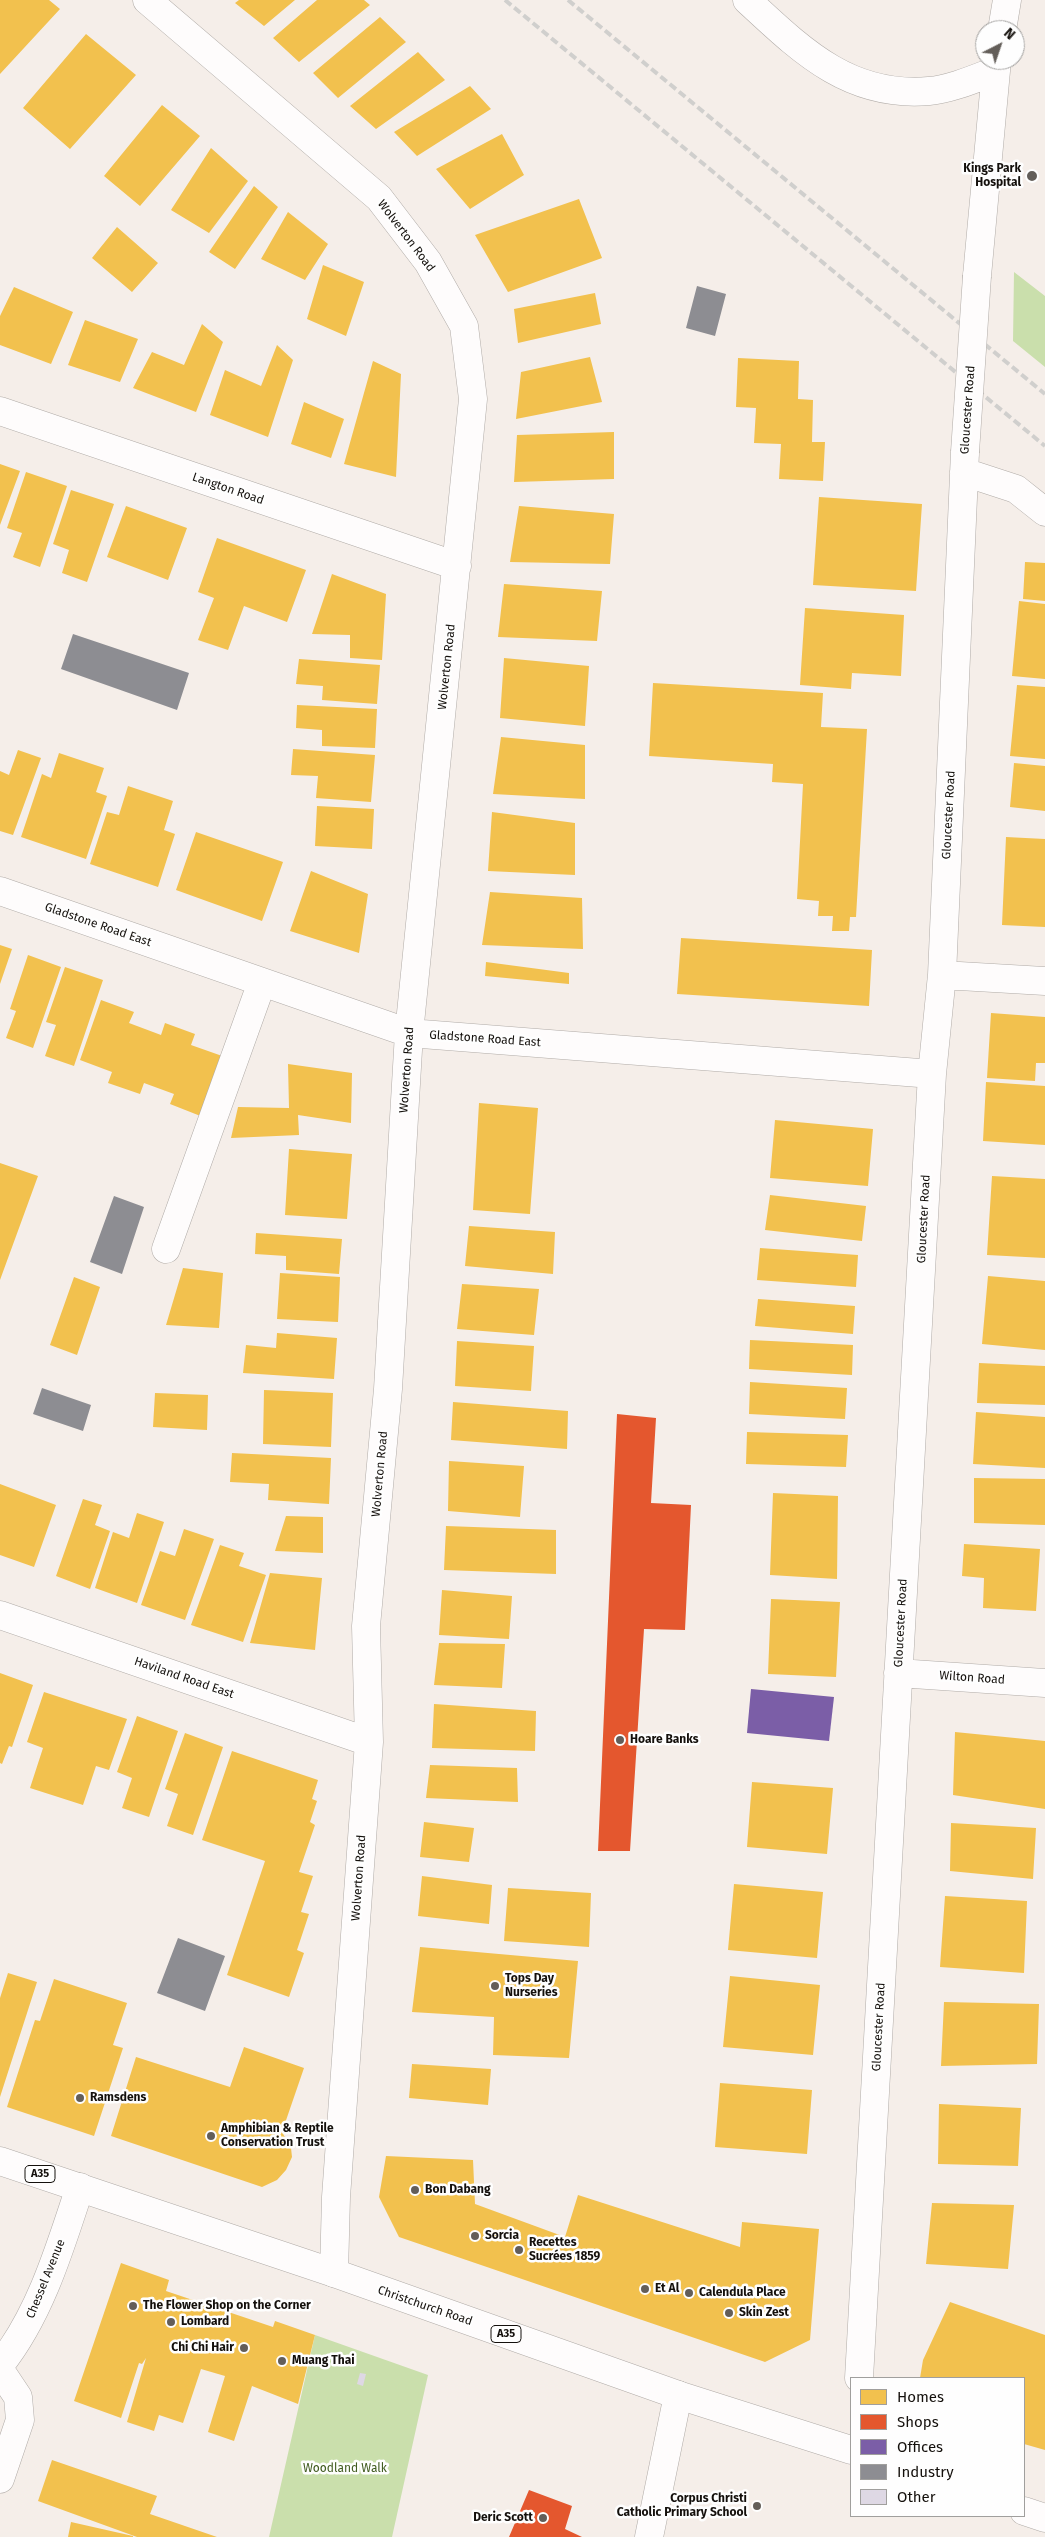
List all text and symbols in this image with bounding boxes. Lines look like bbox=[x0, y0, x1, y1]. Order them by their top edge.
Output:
north arrow bbox=[975, 20, 1025, 70]
text: N bbox=[1000, 25, 1019, 44]
place label: Kings Park Hospital bbox=[963, 162, 1021, 190]
marker: Kings Park Hospital bbox=[1025, 169, 1039, 183]
street label: Wolverton Road bbox=[374, 197, 438, 275]
street label: Gloucester Road bbox=[958, 365, 978, 455]
street label: Langton Road bbox=[190, 470, 266, 508]
street label: Wolverton Road bbox=[435, 623, 459, 711]
street label: Gloucester Road bbox=[939, 770, 959, 860]
street label: Gladstone Road East bbox=[43, 900, 153, 950]
street label: Wolverton Road bbox=[397, 1026, 417, 1114]
street label: Gladstone Road East bbox=[429, 1028, 541, 1050]
street label: Gloucester Road bbox=[914, 1174, 934, 1264]
street label: Wolverton Road bbox=[369, 1430, 391, 1518]
street label: Gloucester Road bbox=[891, 1578, 911, 1668]
street label: Haviland Road East bbox=[132, 1654, 236, 1702]
street label: Wilton Road bbox=[939, 1669, 1005, 1687]
place label: Hoare Banks bbox=[630, 1733, 699, 1747]
marker: Hoare Banks bbox=[614, 1734, 626, 1746]
street label: Wolverton Road bbox=[349, 1834, 369, 1922]
place label: Tops Day Nurseries bbox=[505, 1972, 558, 2000]
marker: Tops Day Nurseries bbox=[489, 1980, 501, 1992]
street label: Gloucester Road bbox=[869, 1982, 889, 2072]
place label: Ramsdens bbox=[90, 2091, 146, 2105]
marker: Ramsdens bbox=[74, 2092, 86, 2104]
place label: Amphibian & Reptile Conservation Trust bbox=[221, 2122, 334, 2150]
marker: Amphibian & Reptile Conservation Trust bbox=[205, 2130, 217, 2142]
road number: A35 bbox=[25, 2166, 55, 2182]
place label: Bon Dabang bbox=[425, 2183, 491, 2197]
marker: Bon Dabang bbox=[409, 2184, 421, 2196]
place label: Sorcia bbox=[485, 2229, 519, 2243]
marker: Sorcia bbox=[469, 2230, 481, 2242]
place label: Recettes Sucrées 1859 bbox=[529, 2236, 600, 2264]
street label: Chessel Avenue bbox=[24, 2237, 68, 2321]
marker: Recettes Sucrées 1859 bbox=[513, 2244, 525, 2256]
place label: Et Al bbox=[655, 2282, 679, 2296]
street label: Christchurch Road bbox=[376, 2283, 474, 2329]
marker: Et Al bbox=[639, 2283, 651, 2295]
place label: Calendula Place bbox=[699, 2286, 786, 2300]
marker: Calendula Place bbox=[683, 2287, 695, 2299]
place label: The Flower Shop on the Corner bbox=[143, 2299, 311, 2313]
marker: The Flower Shop on the Corner bbox=[127, 2300, 139, 2312]
place label: Skin Zest bbox=[739, 2306, 789, 2320]
marker: Skin Zest bbox=[723, 2307, 735, 2319]
place label: Lombard bbox=[181, 2315, 229, 2329]
marker: Lombard bbox=[165, 2316, 177, 2328]
road number: A35 bbox=[491, 2326, 521, 2342]
place label: Chi Chi Hair bbox=[171, 2341, 234, 2355]
marker: Chi Chi Hair bbox=[238, 2342, 250, 2354]
place label: Muang Thai bbox=[292, 2354, 355, 2368]
marker: Muang Thai bbox=[276, 2355, 288, 2367]
legend bbox=[850, 2377, 1025, 2517]
text: Homes bbox=[897, 2388, 944, 2406]
text: Shops bbox=[897, 2413, 939, 2431]
text: Offices bbox=[897, 2438, 943, 2456]
park label: Woodland Walk bbox=[303, 2462, 387, 2476]
text: Industry bbox=[897, 2463, 954, 2481]
text: Other bbox=[897, 2488, 936, 2506]
place label: Corpus Christi Catholic Primary School bbox=[617, 2492, 747, 2520]
marker: Corpus Christi Catholic Primary School bbox=[751, 2500, 763, 2512]
place label: Deric Scott bbox=[473, 2511, 533, 2525]
marker: Deric Scott bbox=[537, 2512, 549, 2524]

